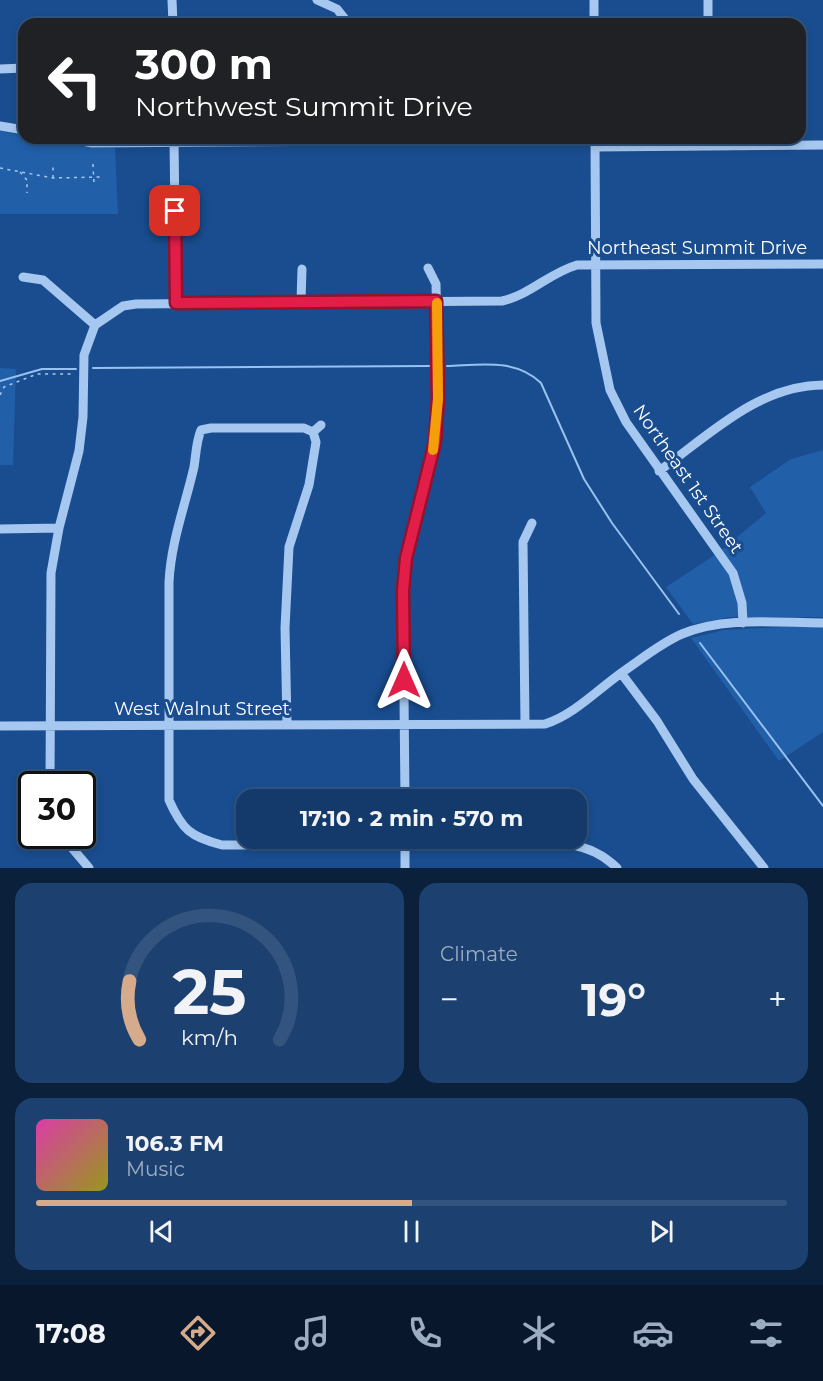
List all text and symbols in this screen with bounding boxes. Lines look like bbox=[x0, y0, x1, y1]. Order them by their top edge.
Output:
text: 300 m bbox=[135, 38, 273, 90]
icon: left bbox=[36, 42, 114, 120]
text: Northwest Summit Drive bbox=[135, 90, 473, 123]
pin bbox=[149, 185, 200, 236]
icon: arrive bbox=[158, 194, 191, 227]
street label: Northeast Summit Drive bbox=[587, 237, 807, 259]
street label: Northeast 1st Street bbox=[628, 400, 748, 558]
position arrow bbox=[372, 648, 436, 712]
street label: West Walnut Street bbox=[114, 698, 290, 720]
speed limit sign: 30 bbox=[18, 771, 96, 849]
text: 17:10 · 2 min · 570 m bbox=[300, 805, 523, 832]
text: Climate bbox=[440, 942, 518, 966]
text: 25 bbox=[173, 954, 246, 1030]
text: 19° bbox=[581, 972, 646, 1027]
text: − bbox=[440, 979, 459, 1019]
text: + bbox=[768, 979, 787, 1019]
text: km/h bbox=[181, 1024, 238, 1050]
text: 106.3 FM bbox=[126, 1130, 224, 1157]
text: Music bbox=[126, 1157, 185, 1181]
icon: previous bbox=[145, 1215, 178, 1248]
icon: pause bbox=[395, 1215, 428, 1248]
icon: next bbox=[645, 1215, 678, 1248]
icon: directions bbox=[177, 1312, 219, 1354]
icon: music bbox=[291, 1312, 333, 1354]
icon: phone bbox=[404, 1312, 446, 1354]
icon: climate bbox=[518, 1312, 560, 1354]
icon: car bbox=[632, 1312, 674, 1354]
icon: filters bbox=[745, 1312, 787, 1354]
text: 17:08 bbox=[36, 1317, 106, 1350]

